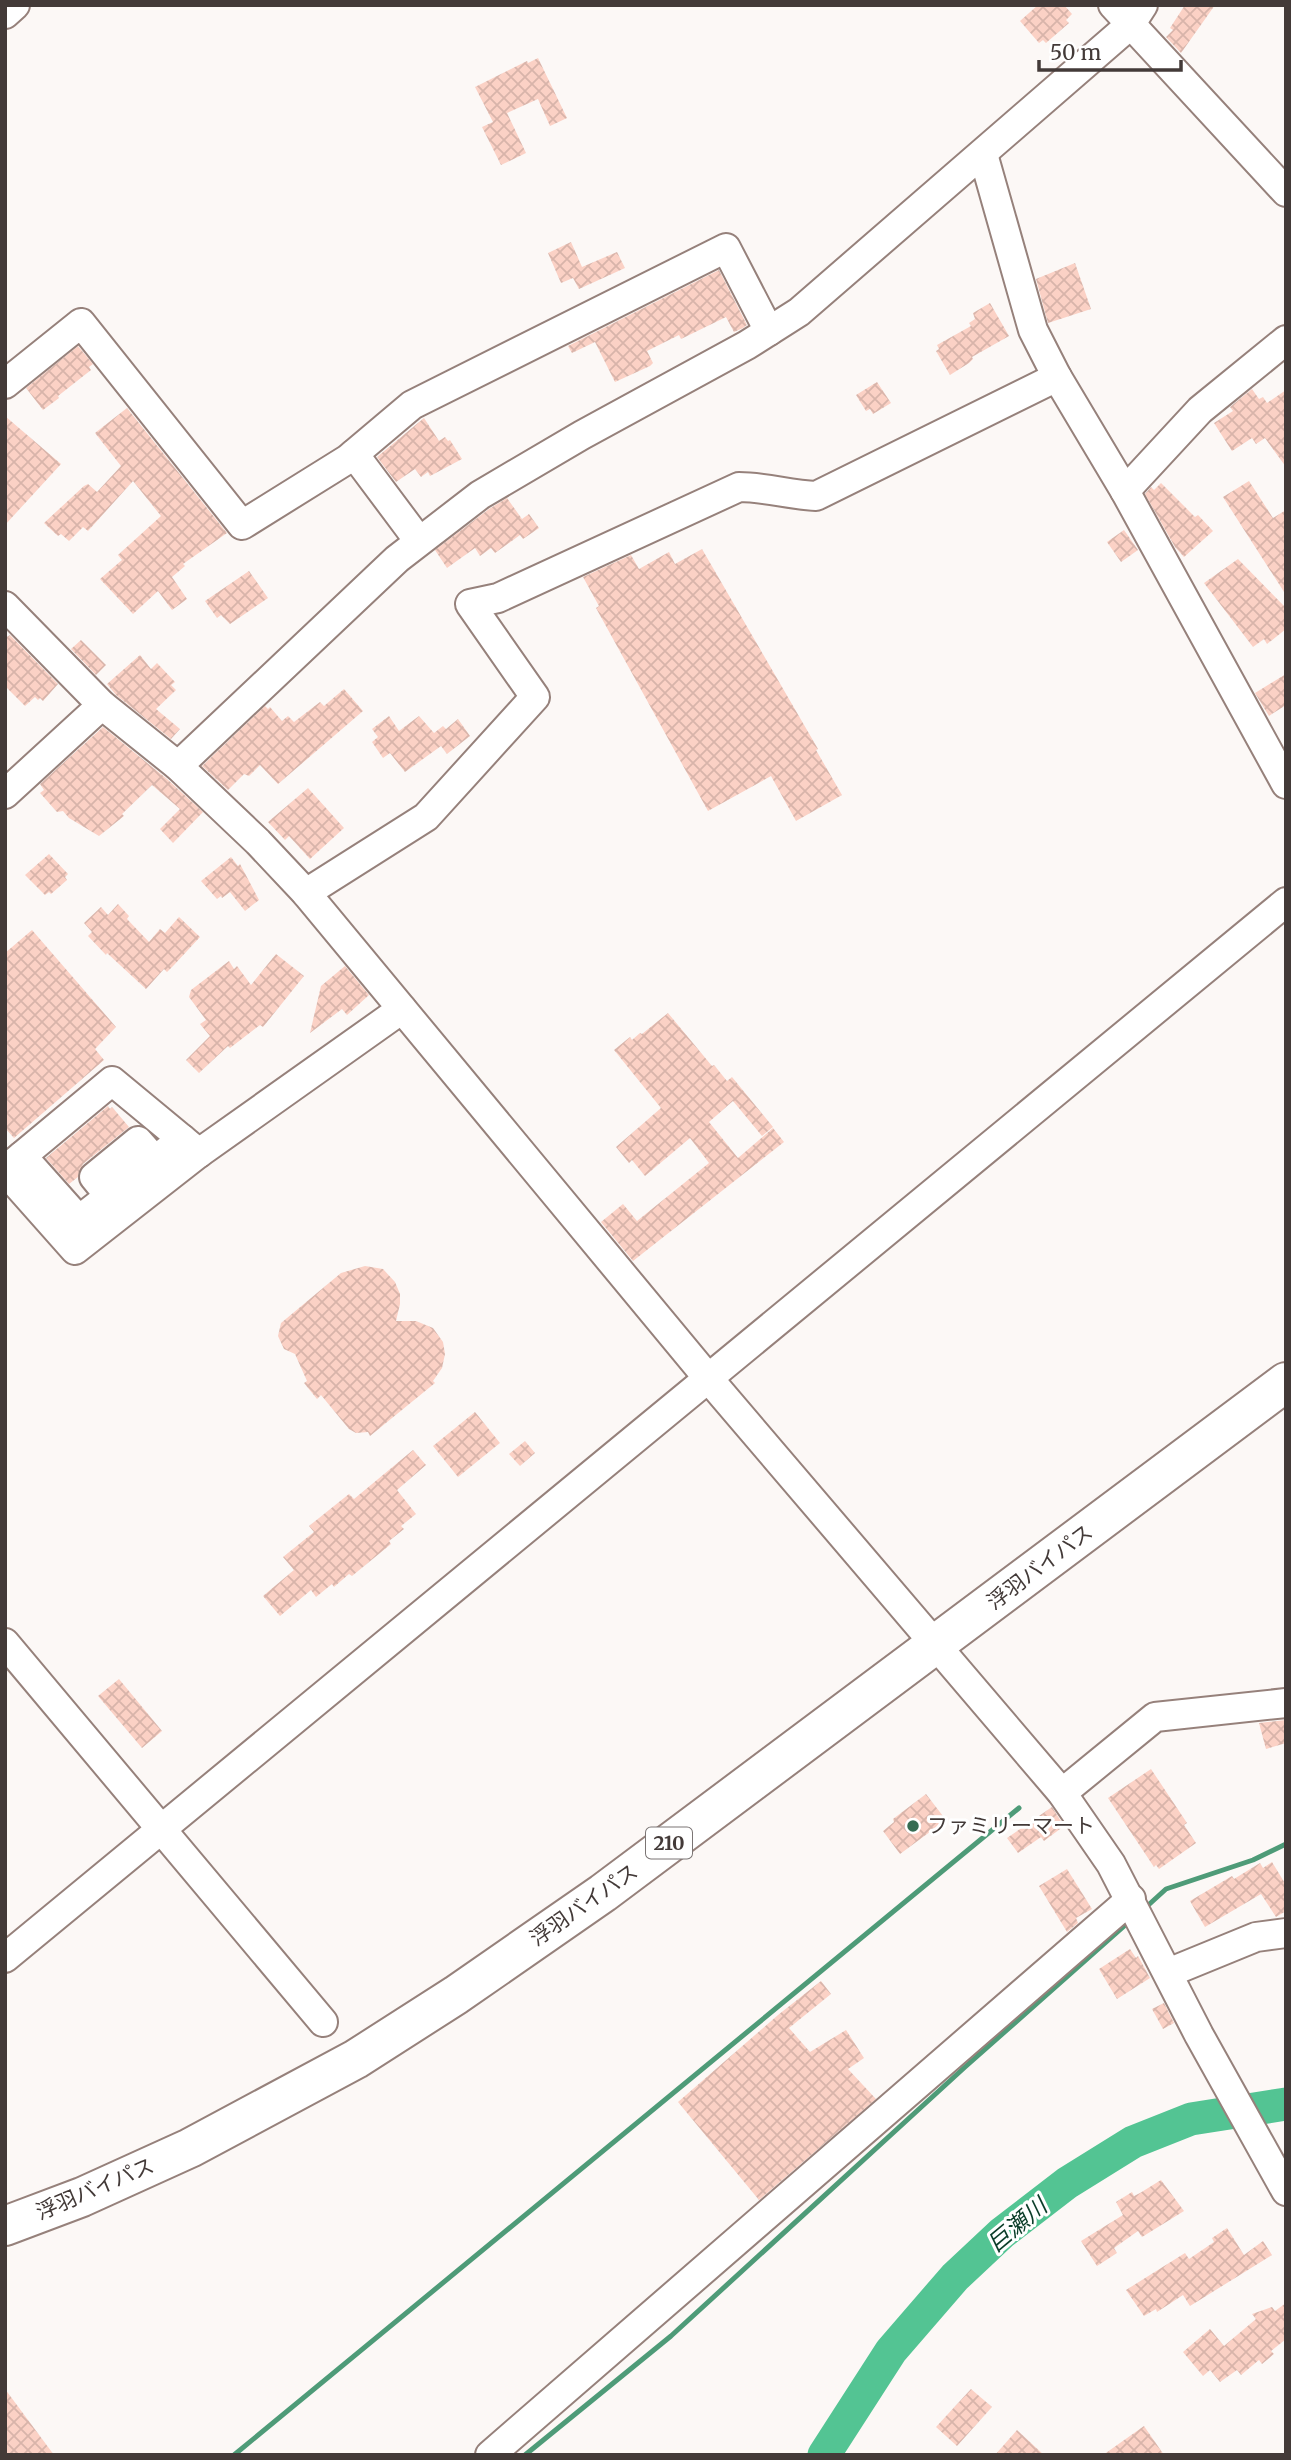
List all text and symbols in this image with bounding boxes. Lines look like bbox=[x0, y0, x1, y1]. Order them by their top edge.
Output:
scale bar bbox=[1039, 28, 1181, 72]
text: 50 m bbox=[1050, 39, 1101, 66]
street label: 浮羽バイパス bbox=[981, 1518, 1098, 1615]
place label: ファミリーマート bbox=[927, 1812, 1095, 1839]
marker: ファミリーマート bbox=[905, 1818, 921, 1834]
road number: 210 bbox=[646, 1828, 692, 1858]
street label: 浮羽バイパス bbox=[525, 1858, 643, 1952]
street label: 浮羽バイパス bbox=[32, 2152, 158, 2226]
water label: 巨瀬川 bbox=[981, 2189, 1055, 2258]

